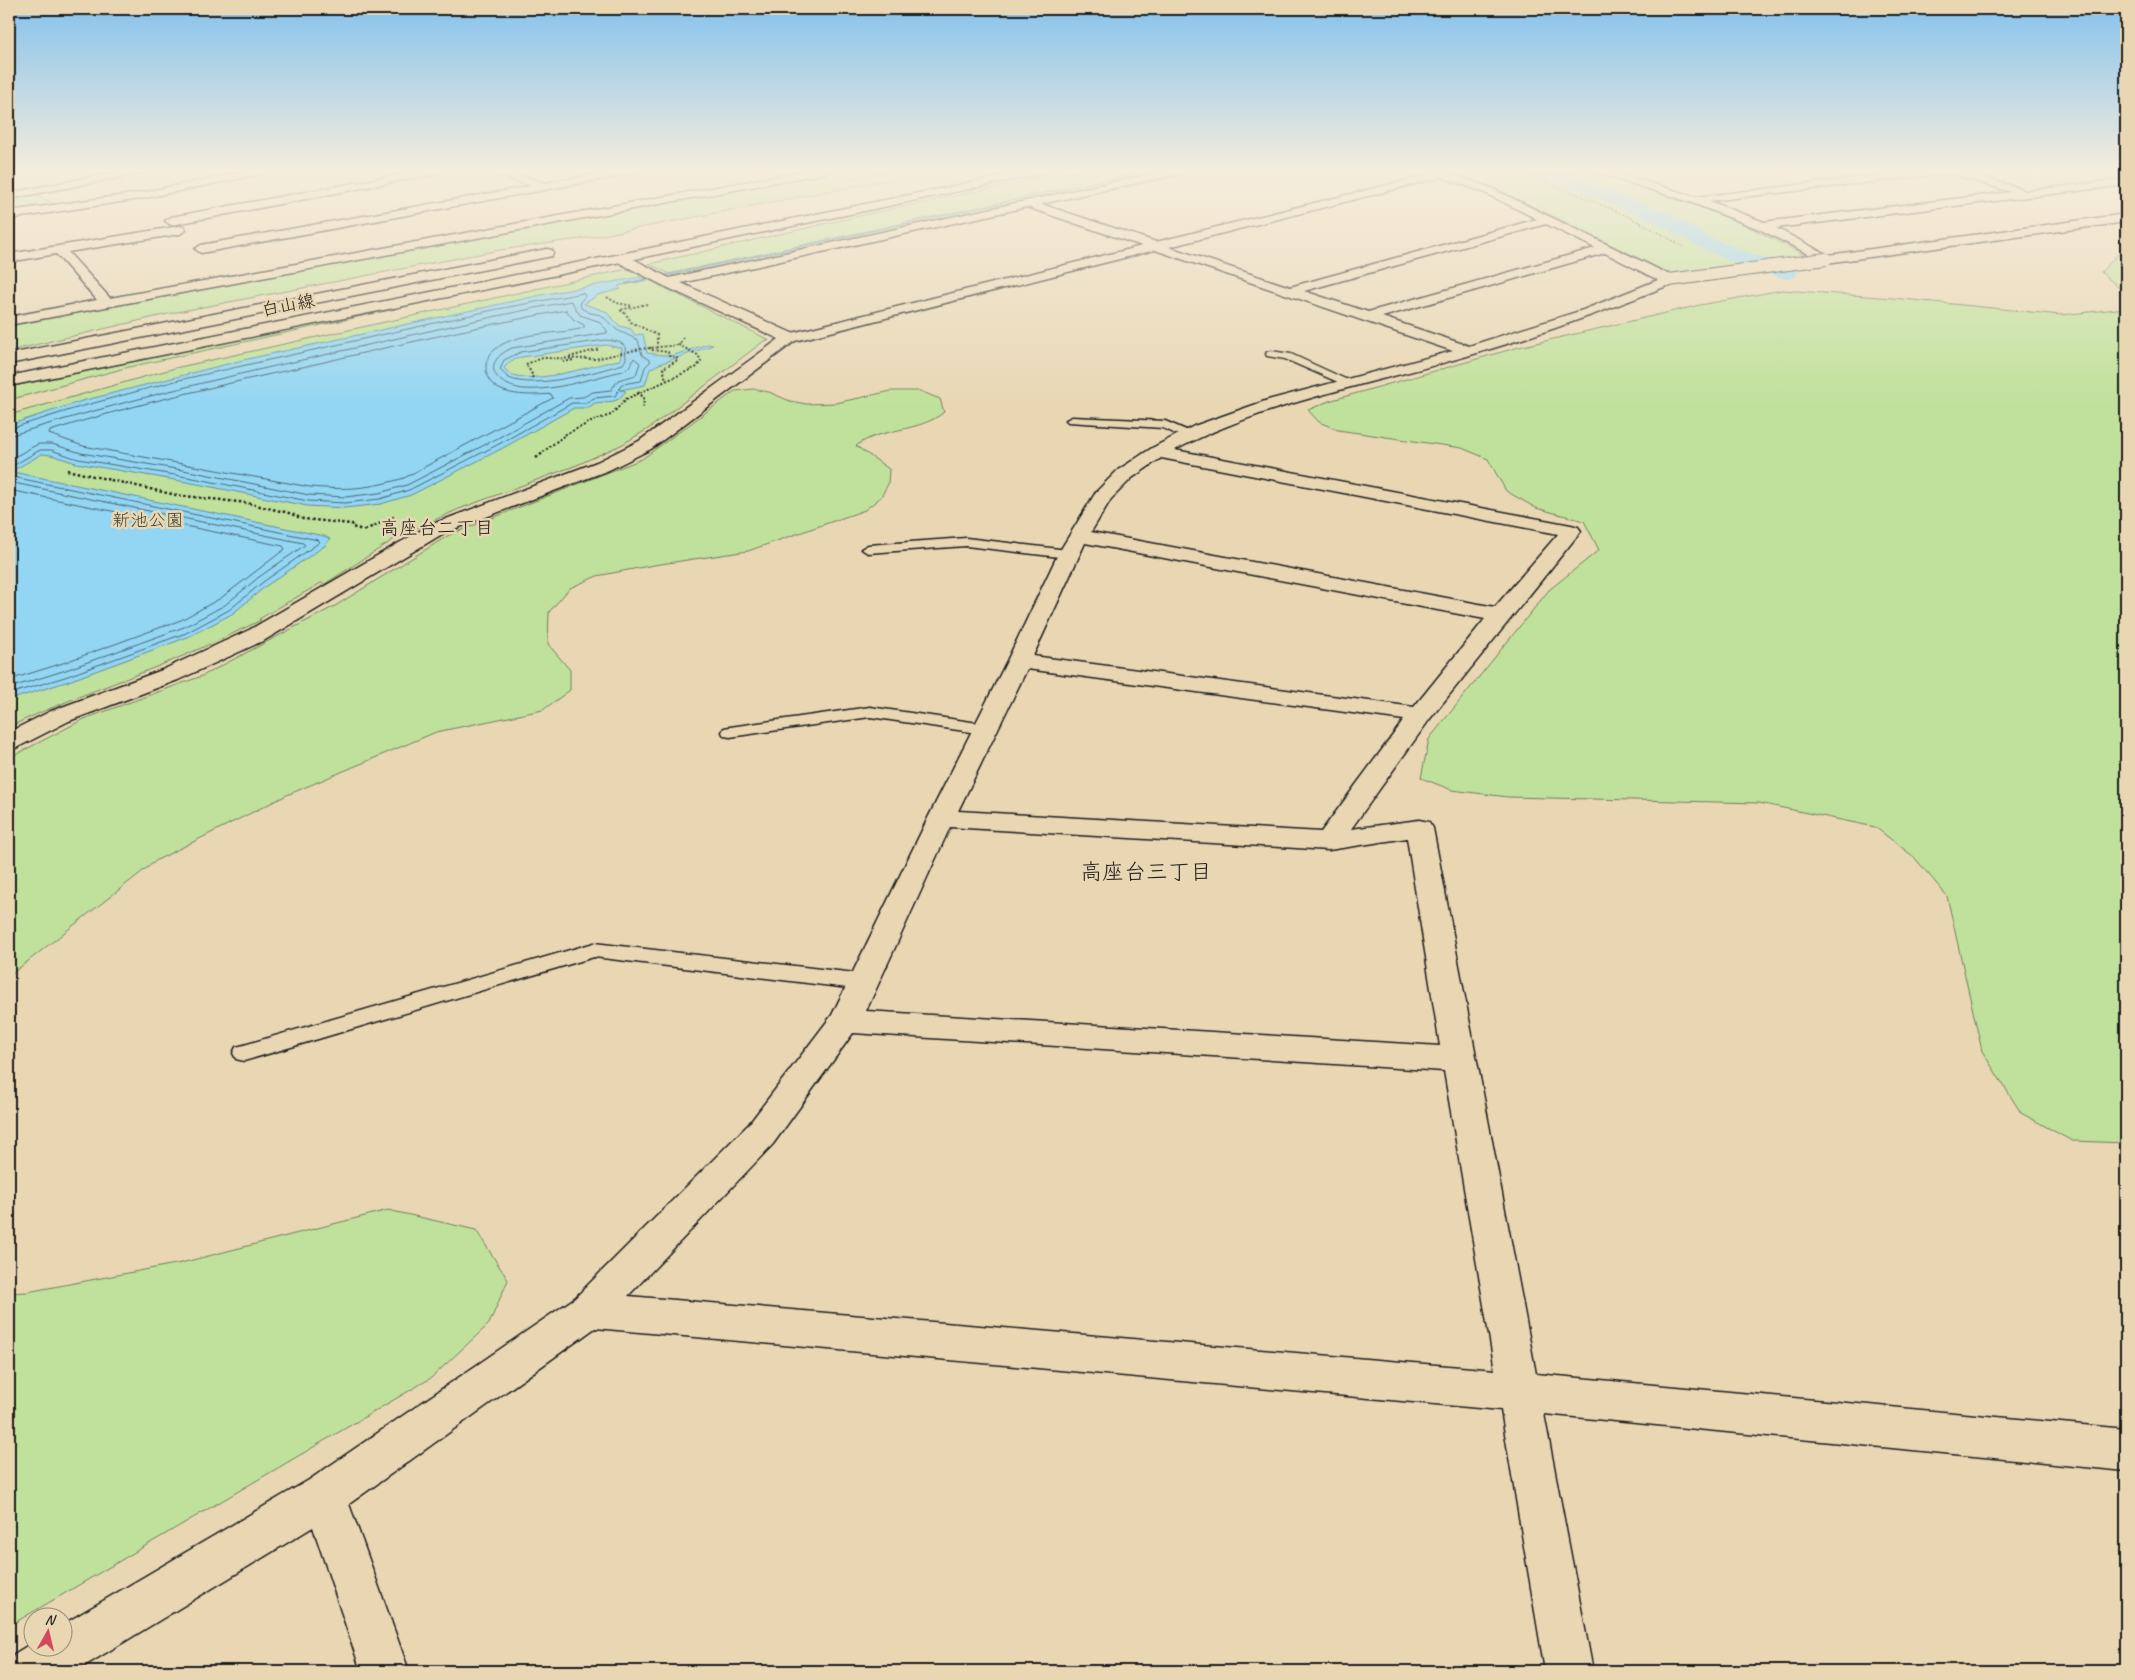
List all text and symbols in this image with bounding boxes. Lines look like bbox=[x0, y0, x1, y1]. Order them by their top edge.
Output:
street label: 白山線 bbox=[259, 289, 317, 321]
park label: 新池公園 bbox=[112, 509, 184, 531]
district label: 高座台二丁目 bbox=[380, 516, 494, 540]
district label: 高座台三丁目 bbox=[1080, 858, 1212, 886]
north arrow bbox=[22, 1608, 72, 1658]
text: N bbox=[44, 1611, 58, 1629]

